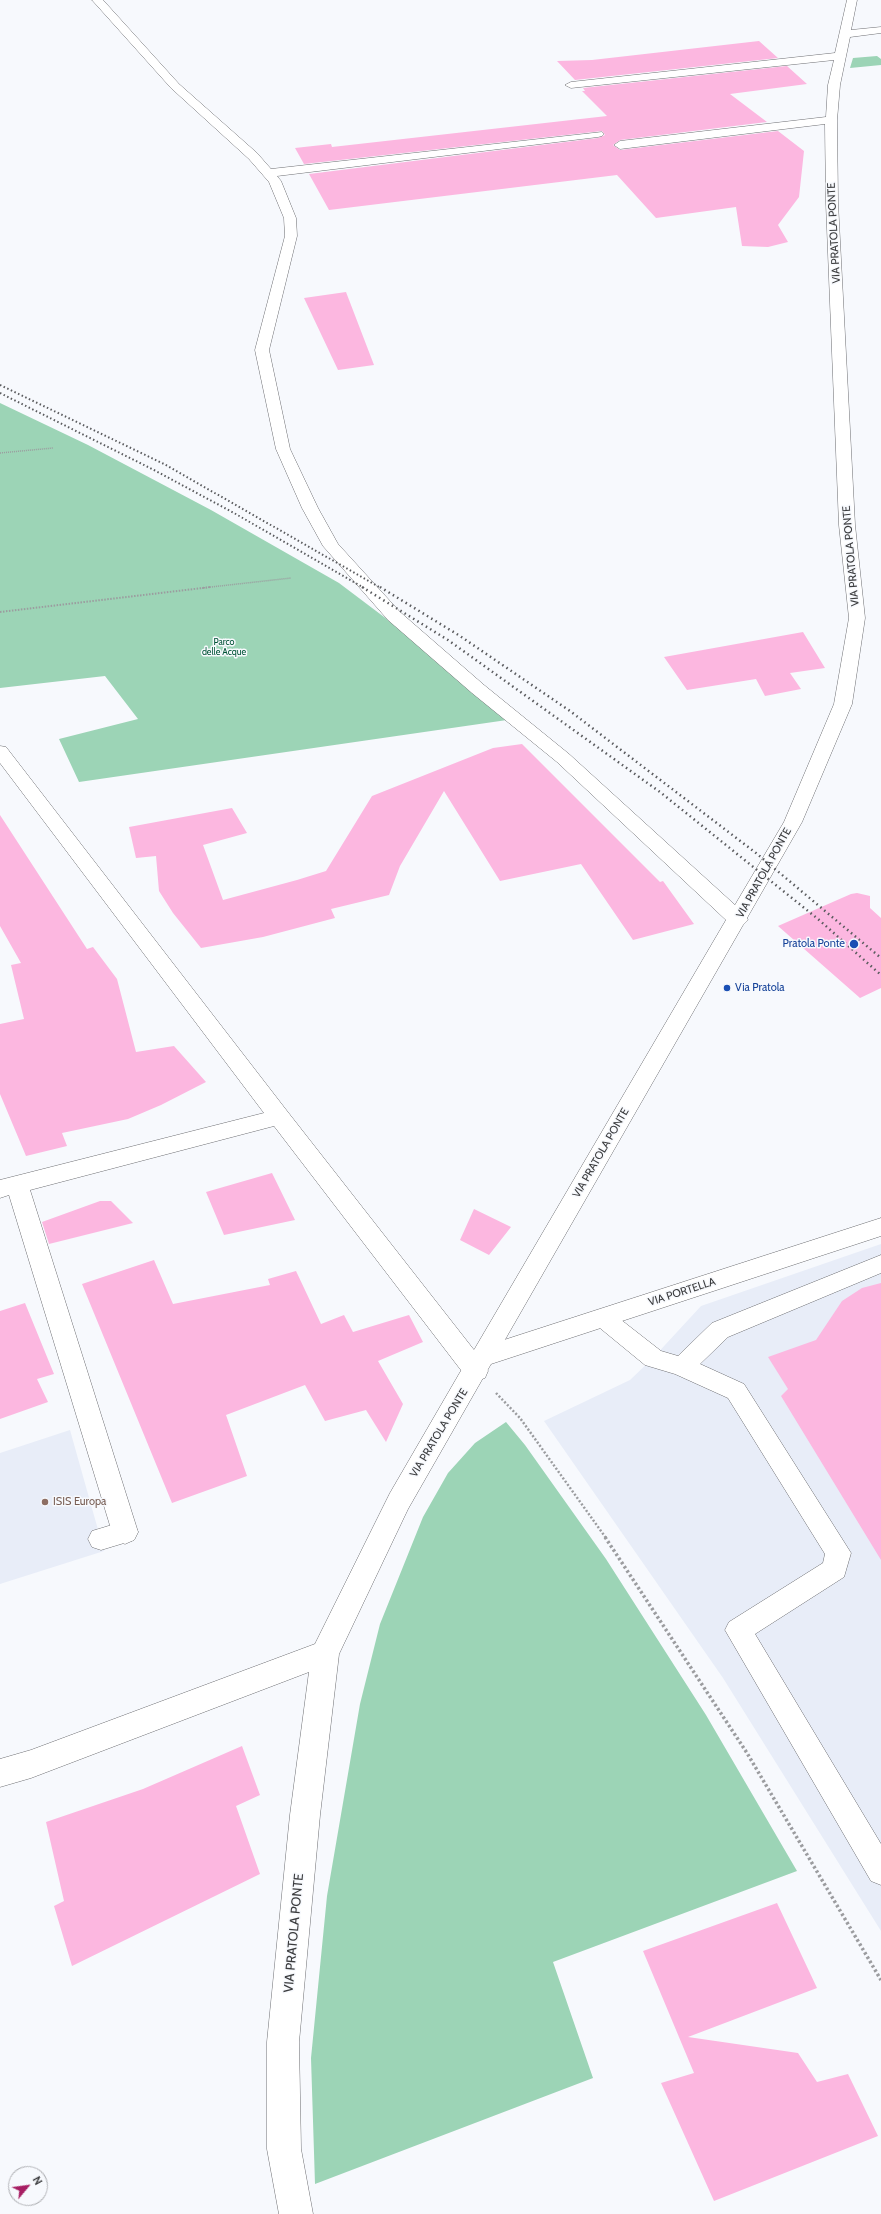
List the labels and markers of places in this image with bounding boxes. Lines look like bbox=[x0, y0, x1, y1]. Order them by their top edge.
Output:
place label: Pratola Ponte bbox=[783, 937, 845, 951]
marker: Pratola Ponte bbox=[848, 938, 860, 950]
place label: Via Pratola bbox=[735, 981, 785, 995]
marker: Via Pratola bbox=[722, 983, 732, 993]
place label: ISIS Europa bbox=[53, 1495, 106, 1509]
marker: ISIS Europa bbox=[40, 1497, 50, 1507]

